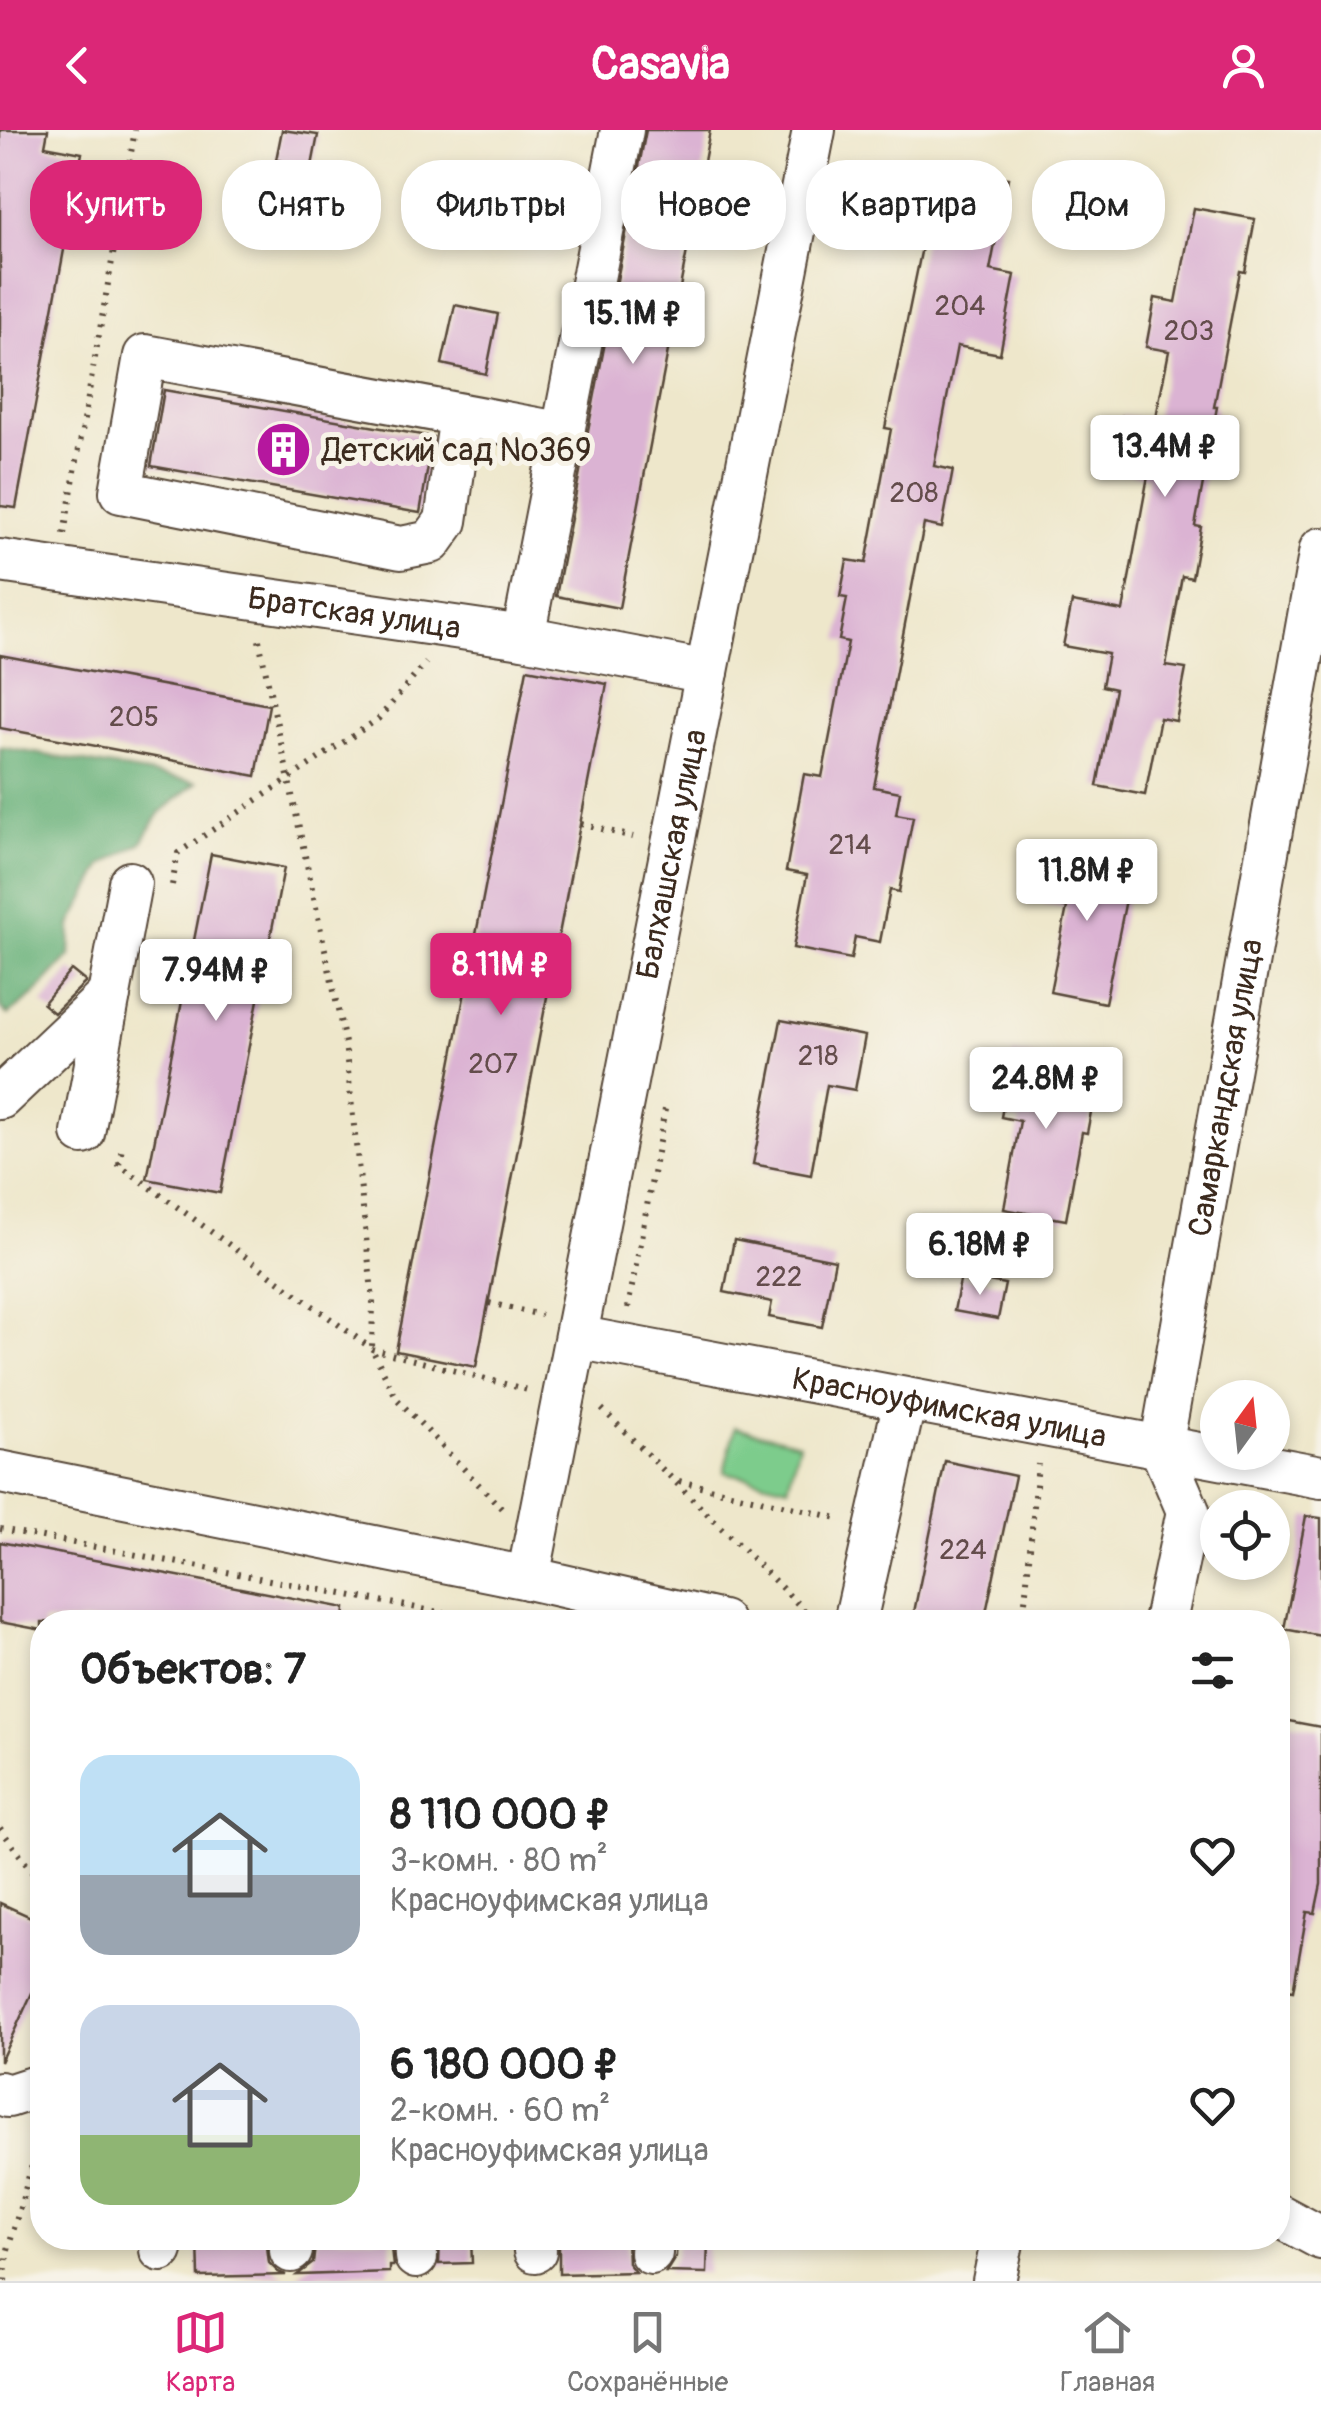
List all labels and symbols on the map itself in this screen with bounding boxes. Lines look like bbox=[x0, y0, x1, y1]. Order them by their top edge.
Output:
pin: 15.1M ₽ bbox=[541, 282, 725, 367]
house number: 204 bbox=[934, 289, 986, 324]
house number: 203 bbox=[1164, 314, 1214, 349]
pin: 13.4M ₽ bbox=[1073, 415, 1257, 500]
building icon: Детский сад №369 bbox=[253, 420, 313, 480]
place label: Детский сад №369 bbox=[321, 431, 591, 471]
house number: 208 bbox=[890, 476, 938, 511]
street label: Братская улица bbox=[245, 578, 463, 649]
house number: 205 bbox=[109, 700, 159, 735]
street label: Балхашская улица bbox=[628, 726, 716, 983]
house number: 214 bbox=[829, 828, 871, 863]
pin: 11.8M ₽ bbox=[995, 839, 1179, 924]
pin: 8.11M ₽ bbox=[409, 933, 593, 1018]
street label: Самаркандская улица bbox=[1180, 936, 1272, 1240]
pin: 7.94M ₽ bbox=[124, 939, 308, 1024]
house number: 218 bbox=[798, 1039, 838, 1074]
house number: 207 bbox=[468, 1047, 518, 1082]
pin: 24.8M ₽ bbox=[954, 1047, 1138, 1132]
pin: 6.18M ₽ bbox=[888, 1213, 1072, 1298]
house number: 222 bbox=[756, 1260, 802, 1295]
street label: Красноуфимская улица bbox=[789, 1359, 1110, 1457]
north arrow bbox=[1200, 1380, 1290, 1470]
house number: 224 bbox=[939, 1533, 987, 1568]

